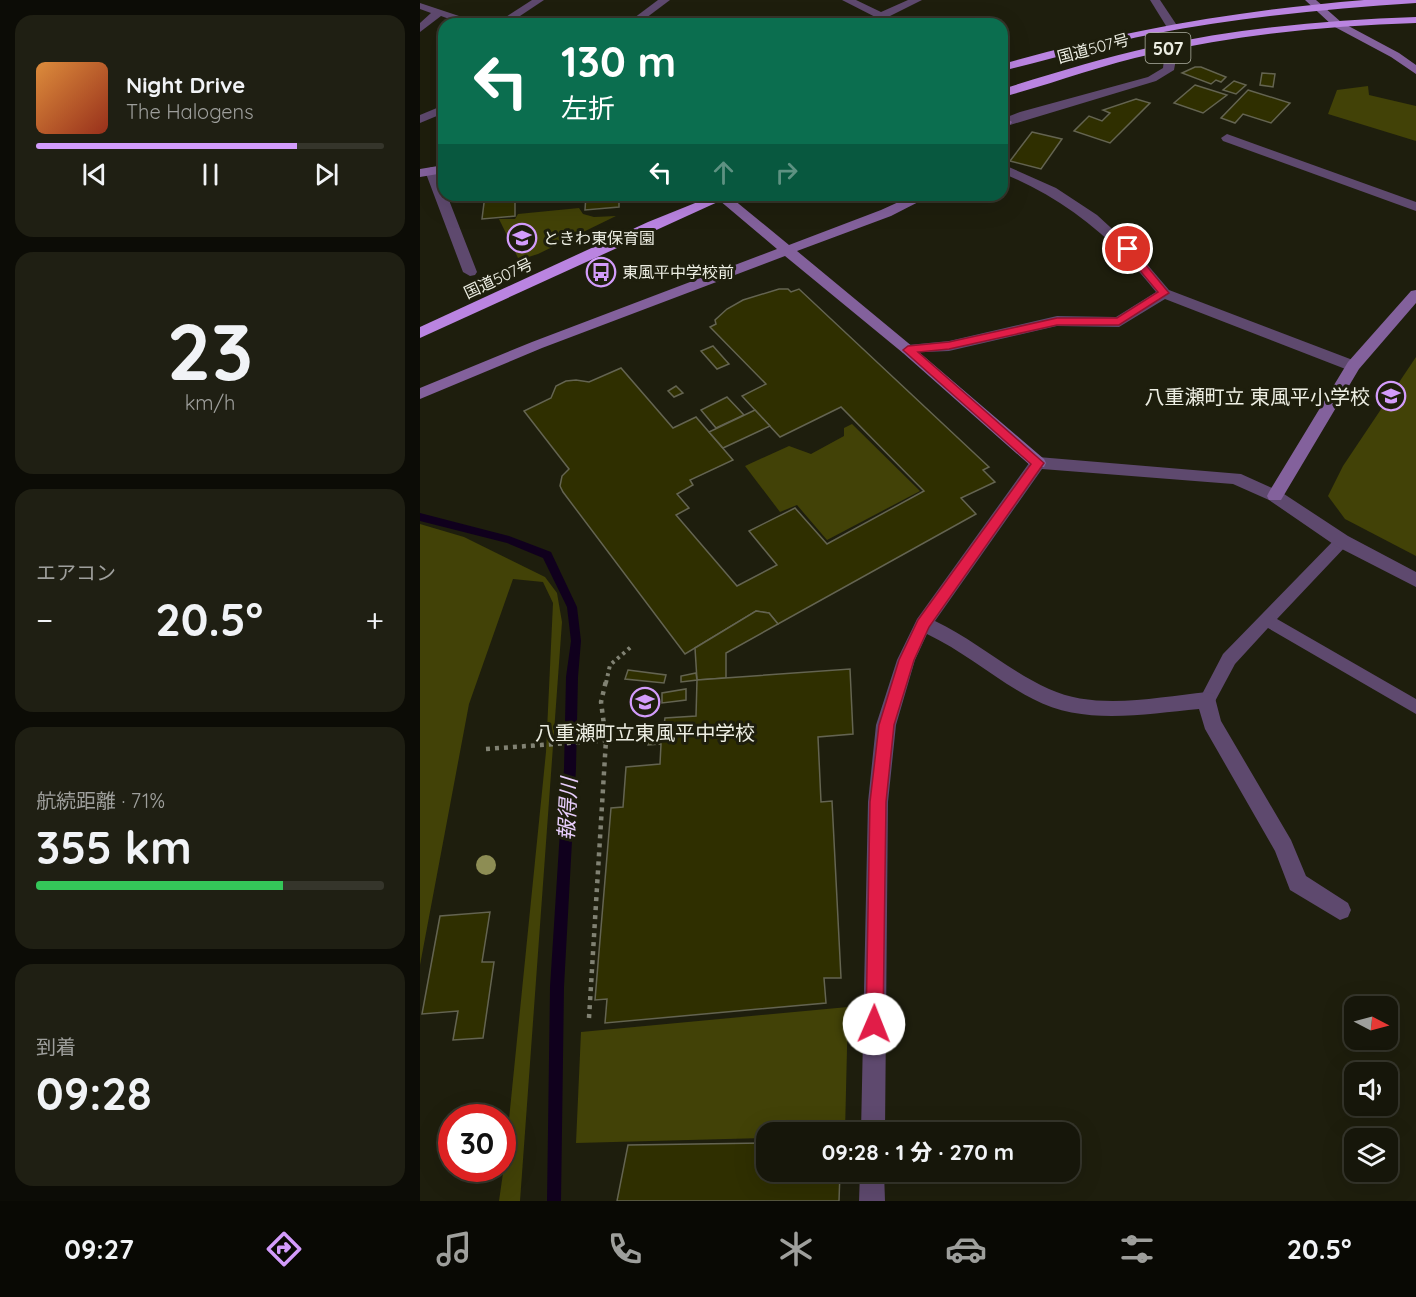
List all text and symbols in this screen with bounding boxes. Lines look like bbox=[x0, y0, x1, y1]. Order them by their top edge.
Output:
street label: 国道507号 bbox=[1055, 29, 1131, 67]
road number: 507 bbox=[1146, 33, 1191, 63]
text: 130 m bbox=[561, 35, 676, 88]
icon: left bbox=[462, 42, 540, 120]
text: Night Drive bbox=[126, 71, 245, 99]
text: 左折 bbox=[561, 91, 615, 125]
text: The Halogens bbox=[126, 99, 254, 124]
icon: left bbox=[644, 156, 677, 189]
icon: ahead bbox=[707, 156, 740, 189]
icon: right bbox=[770, 156, 803, 189]
icon: previous bbox=[78, 158, 111, 191]
icon: pause bbox=[194, 158, 227, 191]
icon: next bbox=[310, 158, 343, 191]
school or university icon: ときわ東保育園 bbox=[506, 222, 538, 254]
pin bbox=[1102, 223, 1153, 274]
place label: ときわ東保育園 bbox=[543, 228, 655, 248]
icon: arrive bbox=[1111, 232, 1144, 265]
street label: 国道507号 bbox=[460, 253, 536, 303]
bus stop icon: 東風平中学校前 bbox=[585, 256, 617, 288]
place label: 東風平中学校前 bbox=[622, 262, 734, 282]
text: 23 bbox=[167, 302, 253, 400]
school or university icon: 八重瀬町立 東風平小学校 bbox=[1375, 380, 1407, 412]
place label: 八重瀬町立 東風平小学校 bbox=[1145, 384, 1370, 409]
text: km/h bbox=[185, 390, 235, 415]
text: エアコン bbox=[36, 560, 116, 585]
text: 20.5° bbox=[155, 591, 263, 647]
text: − bbox=[36, 599, 53, 640]
text: + bbox=[365, 599, 384, 640]
school or university icon: 八重瀬町立東風平中学校 bbox=[629, 686, 661, 718]
place label: 八重瀬町立東風平中学校 bbox=[535, 720, 755, 745]
water label: 報得川 bbox=[552, 775, 582, 841]
text: 航続距離 · 71% bbox=[36, 788, 165, 813]
text: 355 km bbox=[36, 819, 192, 875]
position arrow bbox=[842, 992, 906, 1056]
north arrow bbox=[1344, 996, 1398, 1050]
map controls bbox=[1344, 996, 1398, 1182]
text: 到着 bbox=[36, 1034, 76, 1059]
button: sound bbox=[1344, 1062, 1398, 1116]
text: 09:28 bbox=[36, 1065, 152, 1121]
speed limit sign: 30 bbox=[438, 1104, 516, 1182]
button: layers bbox=[1344, 1128, 1398, 1182]
text: 09:28 · 1 分 · 270 m bbox=[822, 1138, 1014, 1166]
icon: directions bbox=[263, 1228, 305, 1270]
icon: music bbox=[433, 1228, 475, 1270]
icon: phone bbox=[604, 1228, 646, 1270]
icon: climate bbox=[775, 1228, 817, 1270]
icon: car bbox=[945, 1228, 987, 1270]
icon: filters bbox=[1116, 1228, 1158, 1270]
text: 09:27 bbox=[64, 1232, 134, 1266]
text: 20.5° bbox=[1287, 1232, 1352, 1266]

